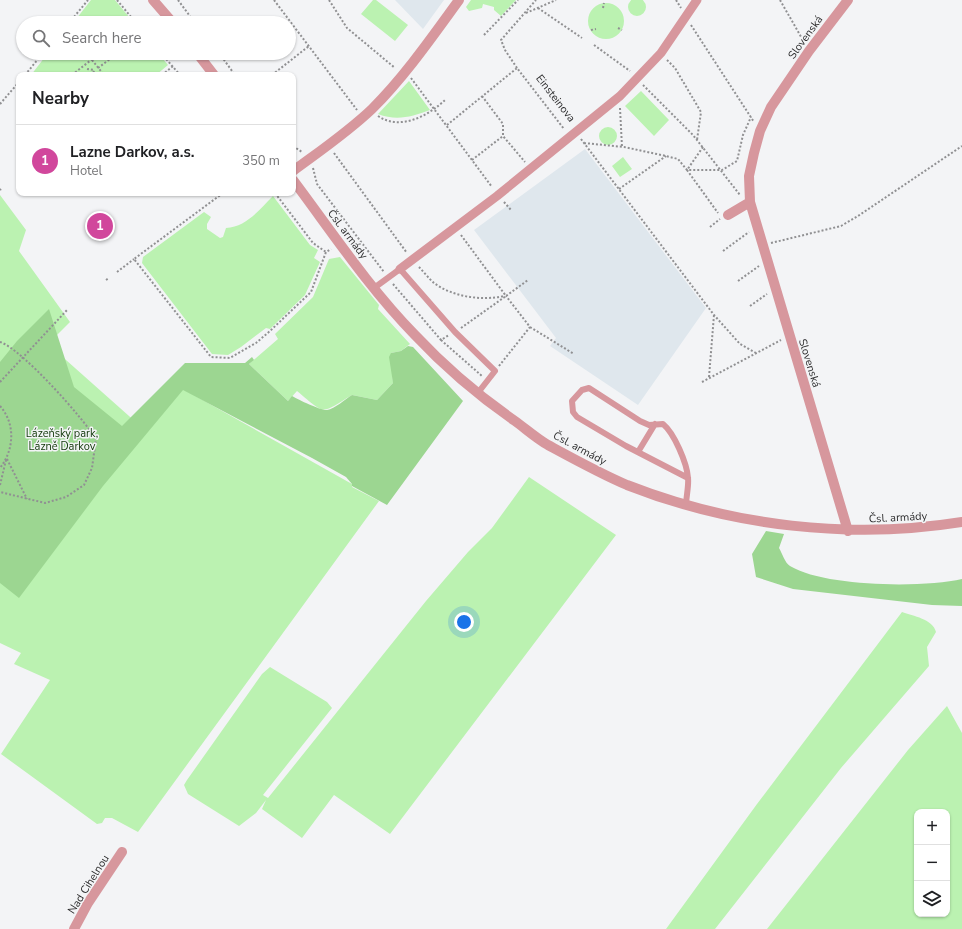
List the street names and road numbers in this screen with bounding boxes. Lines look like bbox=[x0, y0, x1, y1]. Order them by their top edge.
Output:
street label: Slovenská bbox=[785, 12, 826, 62]
street label: Einsteinova bbox=[532, 71, 579, 125]
street label: Čsl. armády bbox=[324, 206, 372, 262]
street label: Slovenská bbox=[795, 337, 824, 390]
street label: Čsl. armády bbox=[550, 427, 610, 469]
street label: Čsl. armády bbox=[868, 507, 928, 527]
street label: Nad Cihelnou bbox=[64, 852, 113, 917]

